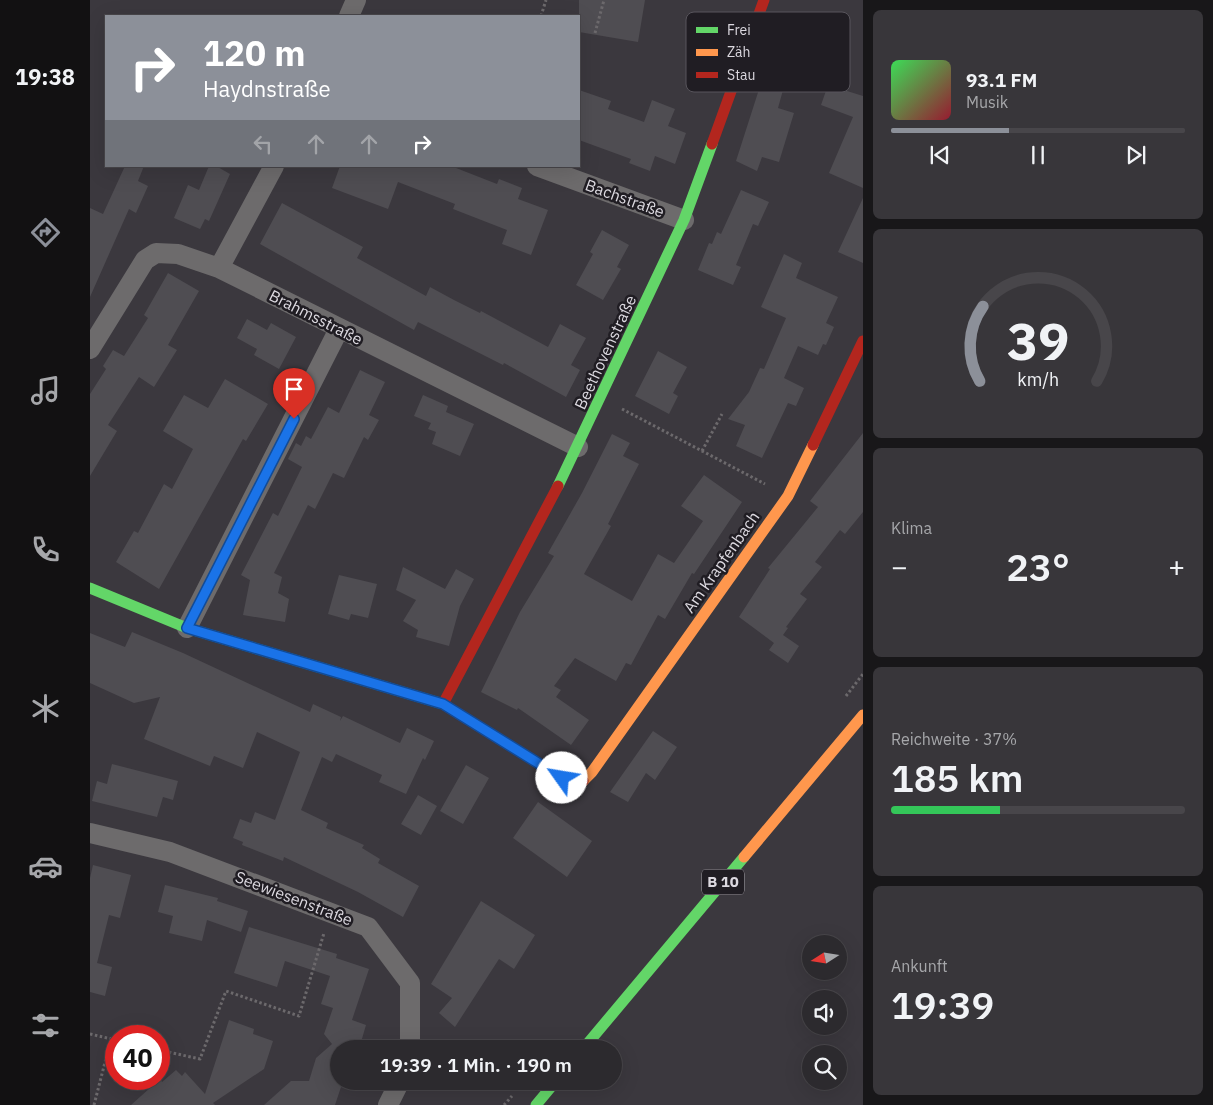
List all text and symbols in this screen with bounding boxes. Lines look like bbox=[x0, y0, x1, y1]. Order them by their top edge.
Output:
legend bbox=[686, 12, 850, 92]
text: Frei bbox=[727, 21, 751, 39]
text: 120 m bbox=[203, 30, 306, 76]
icon: right bbox=[120, 35, 185, 100]
text: Zäh bbox=[727, 43, 751, 61]
text: 19:38 bbox=[15, 62, 75, 91]
text: Stau bbox=[727, 66, 755, 84]
text: 93.1 FM bbox=[966, 68, 1037, 92]
text: Haydnstraße bbox=[203, 74, 331, 103]
text: Musik bbox=[966, 92, 1008, 112]
icon: left bbox=[249, 130, 277, 158]
icon: ahead bbox=[302, 130, 330, 158]
icon: ahead bbox=[355, 130, 383, 158]
icon: right bbox=[408, 130, 436, 158]
icon: previous bbox=[926, 141, 954, 169]
icon: pause bbox=[1024, 141, 1052, 169]
icon: next bbox=[1122, 141, 1150, 169]
street label: Bachstraße bbox=[583, 174, 668, 222]
icon: directions bbox=[28, 215, 63, 250]
street label: Brahmsstraße bbox=[266, 285, 366, 349]
street label: Beethovenstraße bbox=[570, 291, 640, 412]
text: 39 bbox=[1007, 307, 1069, 374]
pin bbox=[273, 368, 315, 419]
text: km/h bbox=[1017, 368, 1059, 391]
icon: music bbox=[28, 373, 63, 408]
icon: arrive bbox=[280, 375, 308, 403]
street label: Am Krapfenbach bbox=[679, 507, 763, 617]
text: Klima bbox=[891, 518, 932, 538]
icon: phone bbox=[28, 532, 63, 567]
text: 23° bbox=[1006, 542, 1070, 591]
text: − bbox=[891, 548, 908, 585]
text: + bbox=[1168, 548, 1185, 585]
icon: climate bbox=[28, 691, 63, 726]
text: Reichweite · 37% bbox=[891, 729, 1017, 749]
position arrow bbox=[535, 751, 587, 803]
text: 185 km bbox=[891, 753, 1023, 802]
icon: car bbox=[28, 849, 63, 884]
street label: Seewiesenstraße bbox=[232, 866, 356, 930]
road number: B 10 bbox=[702, 870, 744, 894]
north arrow bbox=[802, 935, 848, 980]
map controls bbox=[802, 935, 847, 1090]
text: Ankunft bbox=[891, 956, 948, 976]
text: 19:39 bbox=[891, 980, 994, 1029]
button: sound bbox=[802, 990, 847, 1035]
icon: filters bbox=[28, 1008, 63, 1043]
speed limit sign: 40 bbox=[105, 1025, 170, 1090]
button: search bbox=[802, 1045, 847, 1090]
text: 19:39 · 1 Min. · 190 m bbox=[380, 1053, 572, 1077]

